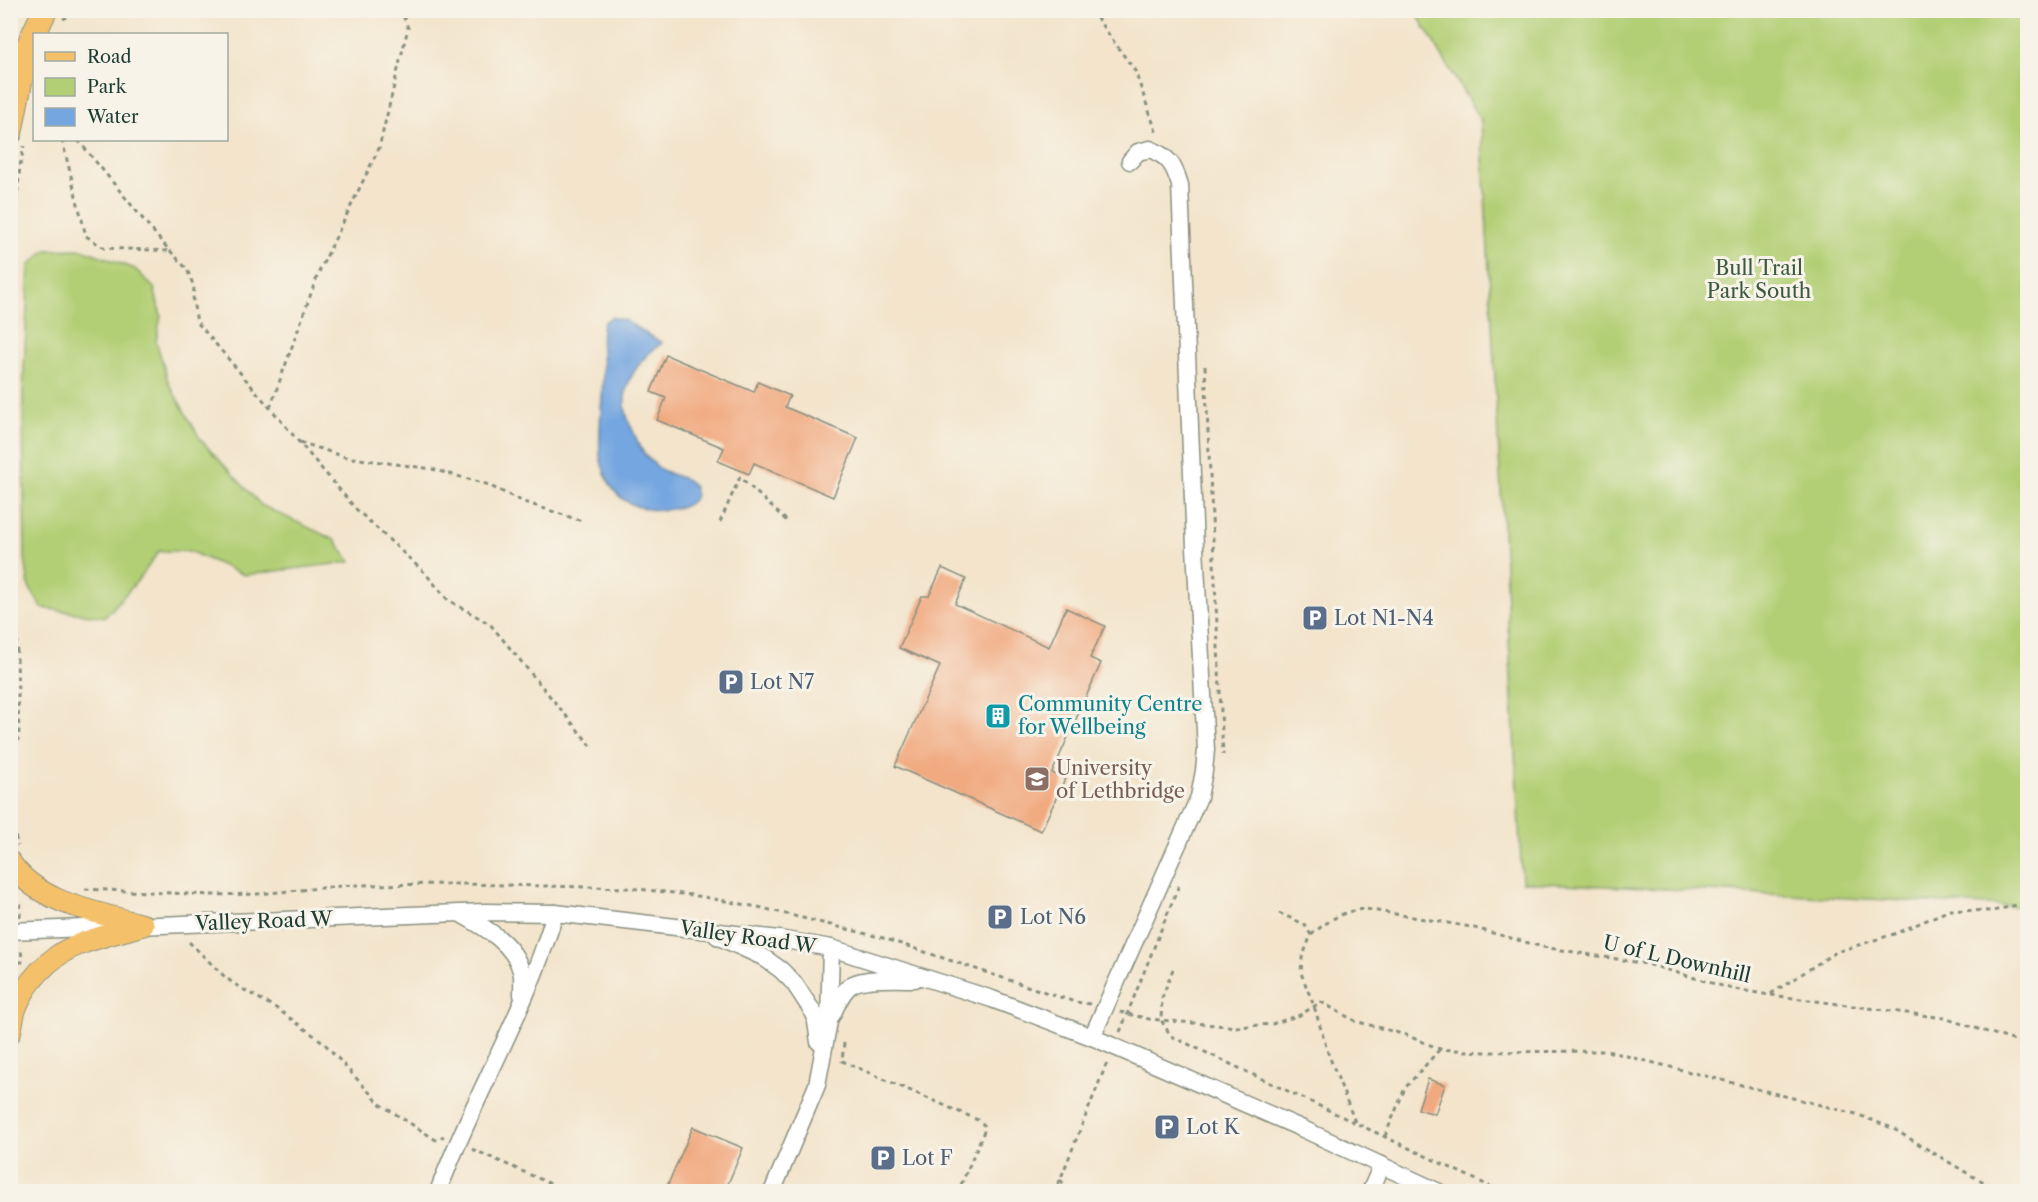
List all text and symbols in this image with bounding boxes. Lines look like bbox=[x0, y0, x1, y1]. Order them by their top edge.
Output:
legend bbox=[33, 33, 228, 141]
text: Road bbox=[87, 46, 132, 68]
text: Park bbox=[87, 76, 128, 98]
text: Water bbox=[86, 106, 139, 128]
park label: Bull Trail Park South bbox=[1707, 256, 1812, 303]
parking icon: Lot N1-N4 bbox=[1300, 603, 1330, 633]
place label: Lot N1-N4 bbox=[1334, 606, 1434, 630]
parking icon: Lot N7 bbox=[716, 667, 746, 697]
place label: Lot N7 bbox=[750, 670, 814, 694]
place label: Community Centre for Wellbeing bbox=[1018, 692, 1202, 739]
building icon: Community Centre for Wellbeing bbox=[983, 701, 1013, 731]
place label: University of Lethbridge bbox=[1056, 756, 1185, 803]
school or university icon: University of Lethbridge bbox=[1022, 764, 1052, 794]
parking icon: Lot N6 bbox=[985, 902, 1015, 932]
place label: Lot N6 bbox=[1020, 905, 1086, 929]
street label: Valley Road W bbox=[194, 907, 334, 935]
street label: Valley Road W bbox=[677, 915, 819, 959]
street label: U of L Downhill bbox=[1601, 930, 1753, 988]
parking icon: Lot K bbox=[1152, 1112, 1182, 1142]
place label: Lot K bbox=[1186, 1115, 1241, 1139]
parking icon: Lot F bbox=[868, 1143, 898, 1173]
place label: Lot F bbox=[902, 1146, 953, 1170]

